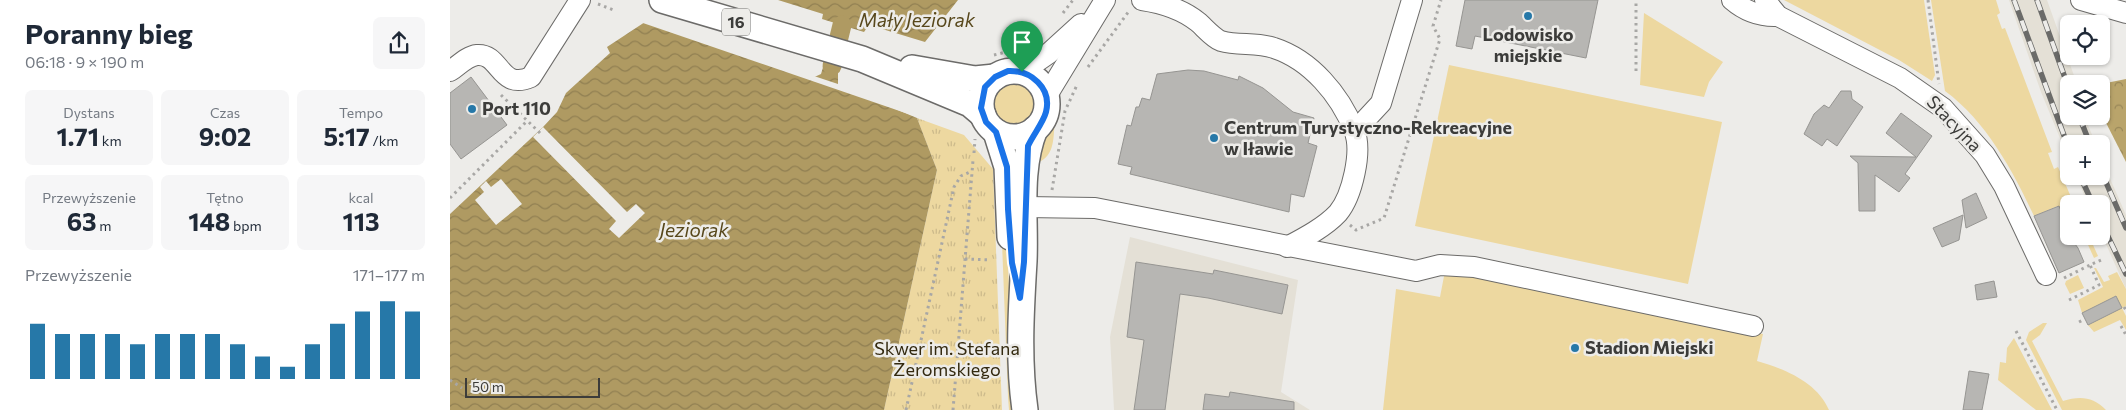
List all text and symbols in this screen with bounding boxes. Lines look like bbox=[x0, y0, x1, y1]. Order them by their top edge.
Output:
road number: 16 bbox=[722, 8, 750, 36]
water label: Mały Jeziorak bbox=[859, 8, 976, 31]
marker: Lodowisko miejskie bbox=[1522, 10, 1534, 22]
map controls bbox=[2060, 15, 2110, 245]
button: locate bbox=[2060, 15, 2110, 65]
text: Poranny bieg bbox=[25, 16, 193, 50]
button: share bbox=[373, 17, 425, 69]
pin bbox=[1001, 21, 1043, 72]
place label: Lodowisko miejskie bbox=[1482, 23, 1574, 66]
icon: arrive bbox=[1008, 28, 1036, 56]
text: 06:18 · 9 × 190 m bbox=[25, 52, 144, 71]
button: layers bbox=[2060, 75, 2110, 125]
street label: Stacyjna bbox=[1923, 91, 1987, 156]
place label: Port 110 bbox=[482, 97, 551, 119]
marker: Port 110 bbox=[466, 103, 478, 115]
text: Dystans bbox=[63, 104, 115, 121]
text: Czas bbox=[210, 104, 240, 121]
text: Tempo bbox=[339, 104, 383, 121]
place label: Centrum Turystyczno-Rekreacyjne w Iławie bbox=[1224, 116, 1512, 159]
text: 1.71 bbox=[56, 121, 99, 151]
text: 9:02 bbox=[199, 121, 251, 151]
text: 5:17 bbox=[324, 121, 370, 151]
text: km bbox=[99, 132, 122, 149]
text: /km bbox=[370, 132, 398, 149]
marker: Centrum Turystyczno-Rekreacyjne w Iławie bbox=[1208, 132, 1220, 144]
button: + bbox=[2060, 135, 2110, 185]
text: Przewyższenie bbox=[42, 189, 136, 206]
text: Tętno bbox=[206, 189, 244, 206]
text: kcal bbox=[348, 189, 374, 206]
button: − bbox=[2060, 195, 2110, 245]
text: 63 bbox=[67, 206, 96, 236]
text: 148 bbox=[188, 206, 230, 236]
text: 113 bbox=[342, 206, 380, 236]
text: m bbox=[96, 217, 111, 234]
text: bpm bbox=[230, 217, 262, 234]
water label: Jeziorak bbox=[658, 218, 729, 241]
text: Przewyższenie bbox=[25, 265, 132, 284]
text: 171–177 m bbox=[353, 265, 425, 284]
place label: Stadion Miejski bbox=[1585, 336, 1713, 358]
park label: Skwer im. Stefana Żeromskiego bbox=[874, 337, 1020, 380]
marker: Stadion Miejski bbox=[1569, 342, 1581, 354]
scale bar bbox=[465, 375, 600, 398]
text: 50 m bbox=[472, 378, 504, 395]

